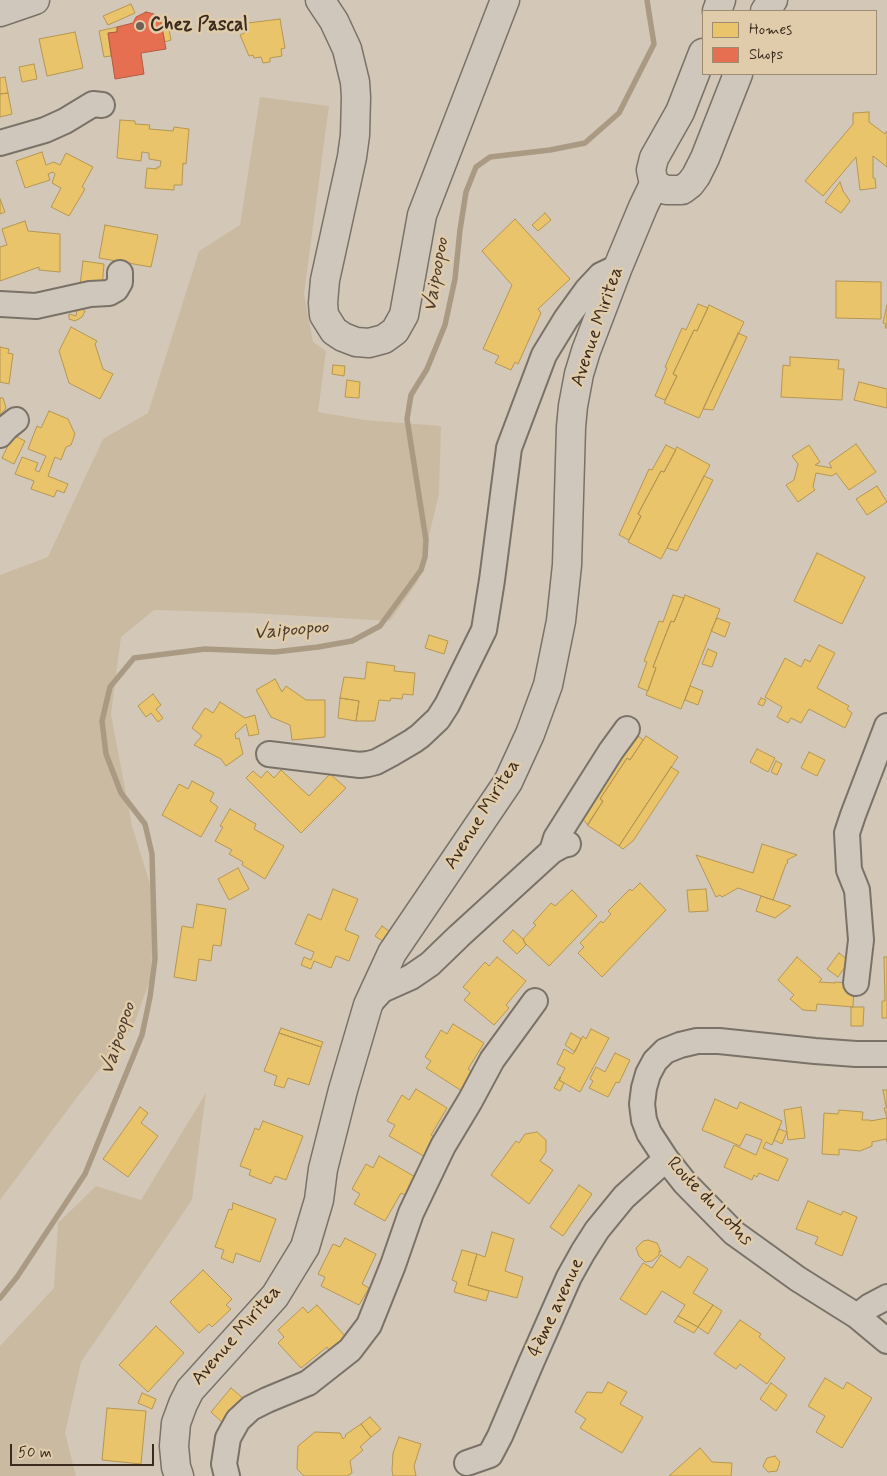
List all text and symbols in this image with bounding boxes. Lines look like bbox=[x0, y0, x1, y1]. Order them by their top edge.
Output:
legend bbox=[702, 10, 877, 75]
place label: Chez Pascal bbox=[150, 15, 248, 37]
marker: Chez Pascal bbox=[134, 20, 146, 32]
text: Homes bbox=[749, 20, 792, 40]
text: Shops bbox=[749, 45, 783, 65]
water label: Vaipoopoo bbox=[419, 236, 455, 314]
street label: Avenue Miritea bbox=[567, 264, 629, 390]
water label: Vaipoopoo bbox=[253, 616, 329, 646]
street label: Avenue Miritea bbox=[440, 756, 526, 874]
water label: Vaipoopoo bbox=[96, 1000, 142, 1078]
street label: Route du Lotus bbox=[661, 1153, 757, 1251]
street label: 4ème avenue bbox=[524, 1255, 590, 1361]
street label: Avenue Miritea bbox=[187, 1281, 287, 1391]
scale bar bbox=[12, 1434, 156, 1466]
text: 50 m bbox=[18, 1443, 52, 1463]

